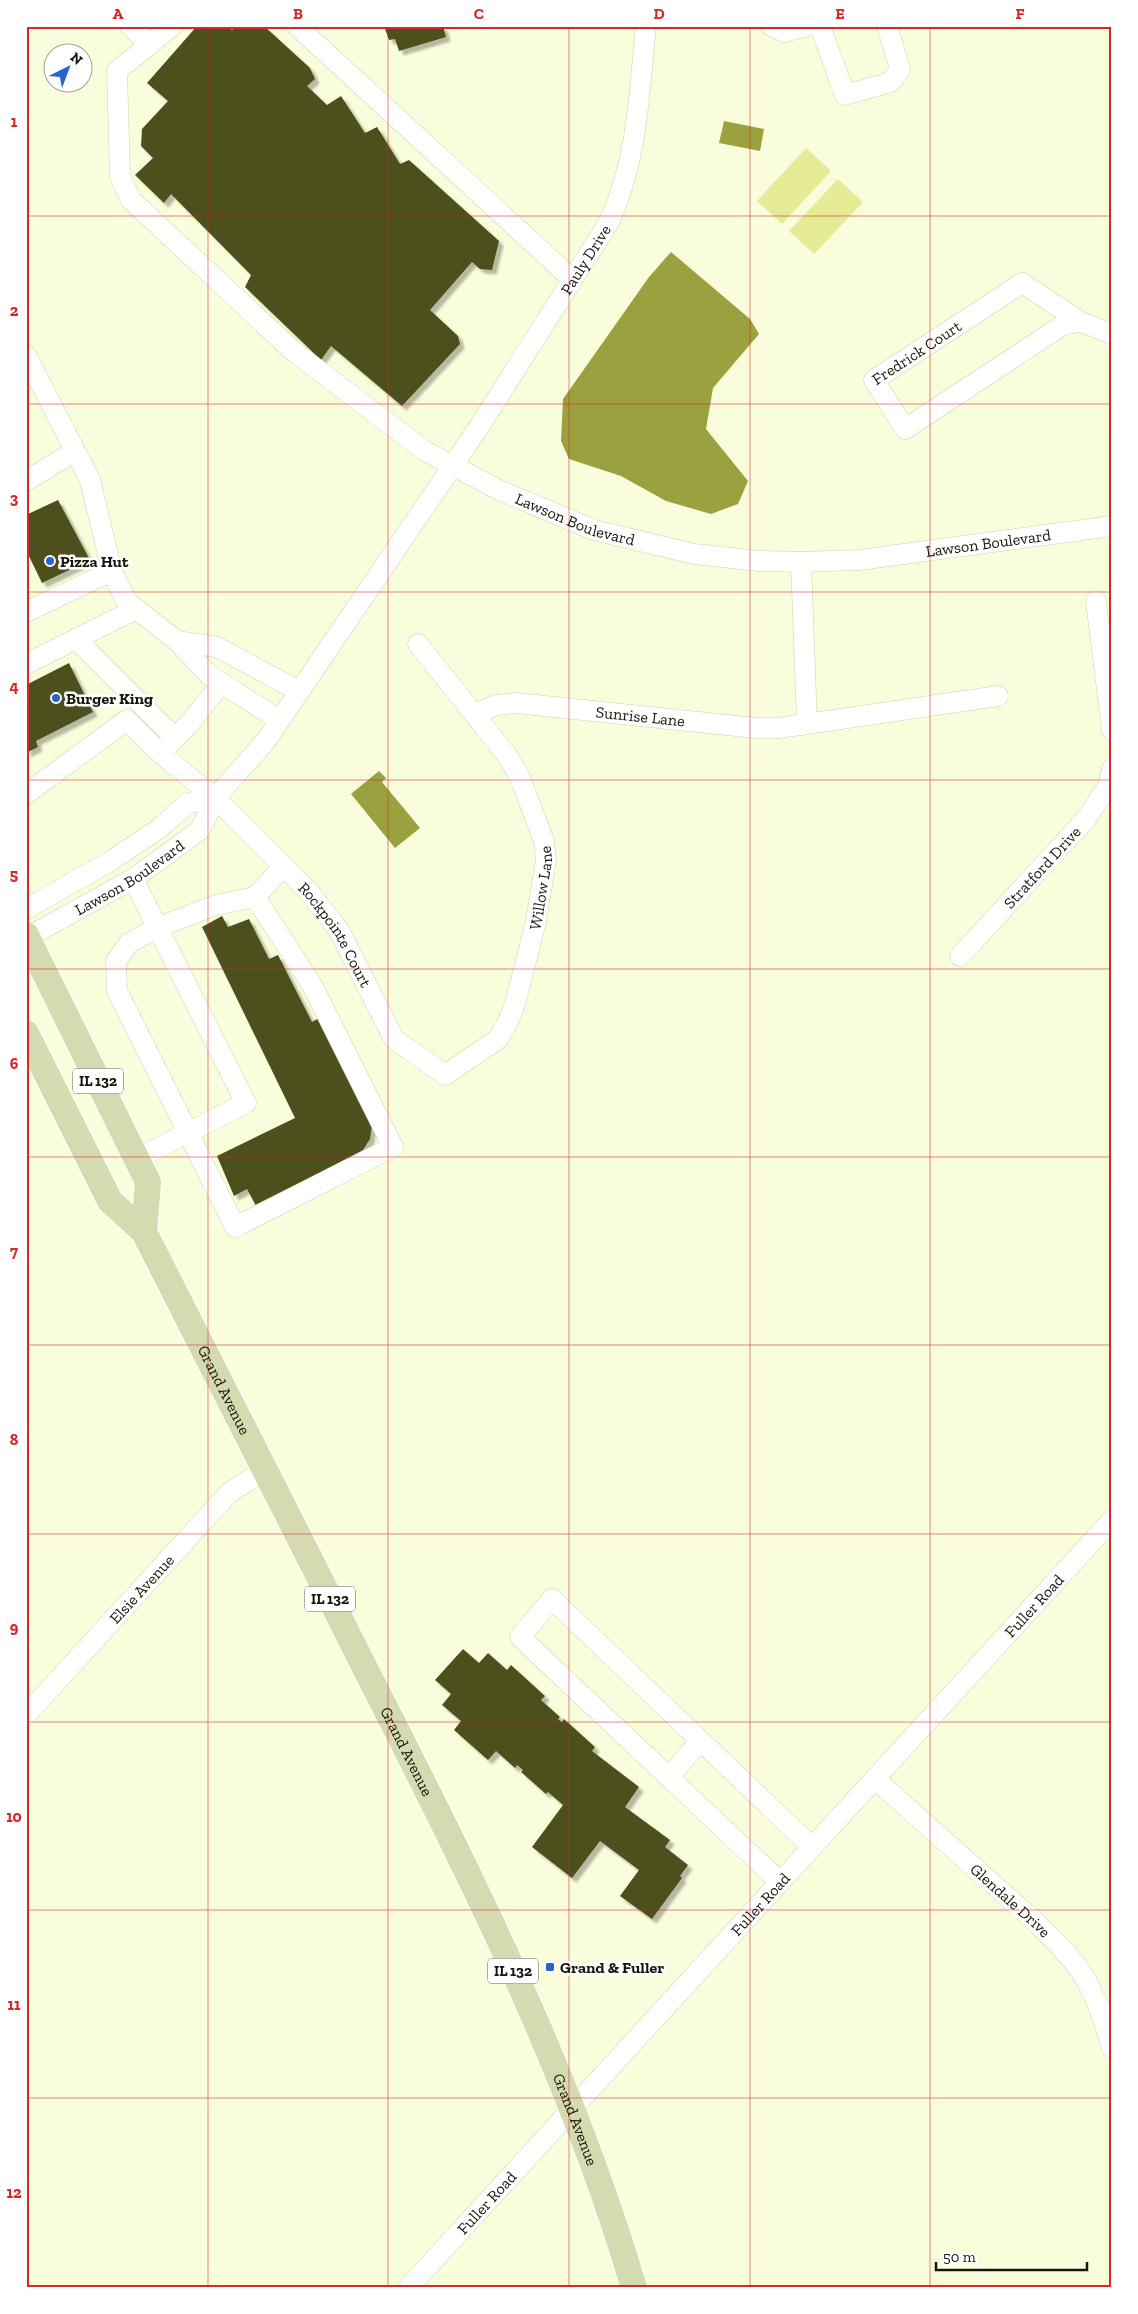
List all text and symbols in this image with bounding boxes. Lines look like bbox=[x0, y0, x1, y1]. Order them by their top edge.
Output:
text: A bbox=[113, 4, 124, 23]
text: B bbox=[293, 4, 303, 23]
text: C bbox=[474, 4, 484, 23]
text: D bbox=[653, 4, 665, 23]
text: E bbox=[835, 4, 845, 23]
text: F bbox=[1015, 4, 1025, 23]
north arrow bbox=[42, 42, 92, 92]
text: N bbox=[67, 49, 86, 69]
text: 1 bbox=[11, 112, 18, 131]
street label: Pauly Drive bbox=[556, 221, 615, 298]
text: 2 bbox=[10, 301, 19, 320]
street label: Fredrick Court bbox=[868, 316, 965, 388]
text: 3 bbox=[10, 489, 19, 508]
street label: Lawson Boulevard bbox=[513, 489, 637, 549]
street label: Lawson Boulevard bbox=[925, 525, 1052, 560]
place label: Pizza Hut bbox=[60, 552, 129, 571]
marker: Pizza Hut bbox=[44, 555, 56, 567]
text: 4 bbox=[9, 677, 19, 696]
place label: Burger King bbox=[66, 689, 153, 708]
marker: Burger King bbox=[50, 692, 62, 704]
street label: Sunrise Lane bbox=[595, 702, 686, 730]
street label: Stratford Drive bbox=[999, 822, 1084, 912]
street label: Lawson Boulevard bbox=[71, 835, 188, 919]
street label: Willow Lane bbox=[525, 845, 556, 932]
text: 5 bbox=[10, 865, 18, 884]
street label: Rockpointe Court bbox=[295, 878, 376, 990]
text: 6 bbox=[10, 1054, 19, 1073]
road number: IL 132 bbox=[73, 1068, 123, 1094]
text: 7 bbox=[10, 1242, 18, 1261]
street label: Grand Avenue bbox=[194, 1342, 255, 1437]
text: 8 bbox=[10, 1430, 19, 1449]
street label: Elsie Avenue bbox=[105, 1550, 178, 1627]
street label: Fuller Road bbox=[1000, 1570, 1067, 1641]
road number: IL 132 bbox=[305, 1586, 355, 1612]
text: 9 bbox=[10, 1618, 19, 1637]
street label: Grand Avenue bbox=[377, 1703, 438, 1799]
text: 10 bbox=[6, 1807, 22, 1826]
street label: Glendale Drive bbox=[967, 1859, 1055, 1941]
street label: Fuller Road bbox=[727, 1868, 794, 1939]
road number: IL 132 bbox=[488, 1958, 538, 1984]
place label: Grand & Fuller bbox=[560, 1958, 664, 1977]
marker: Grand & Fuller bbox=[544, 1961, 556, 1973]
text: 11 bbox=[8, 1995, 21, 2014]
street label: Grand Avenue bbox=[549, 2070, 602, 2168]
street label: Fuller Road bbox=[453, 2167, 520, 2238]
text: 12 bbox=[6, 2183, 22, 2202]
scale bar bbox=[936, 2239, 1087, 2271]
text: 50 m bbox=[943, 2248, 976, 2266]

